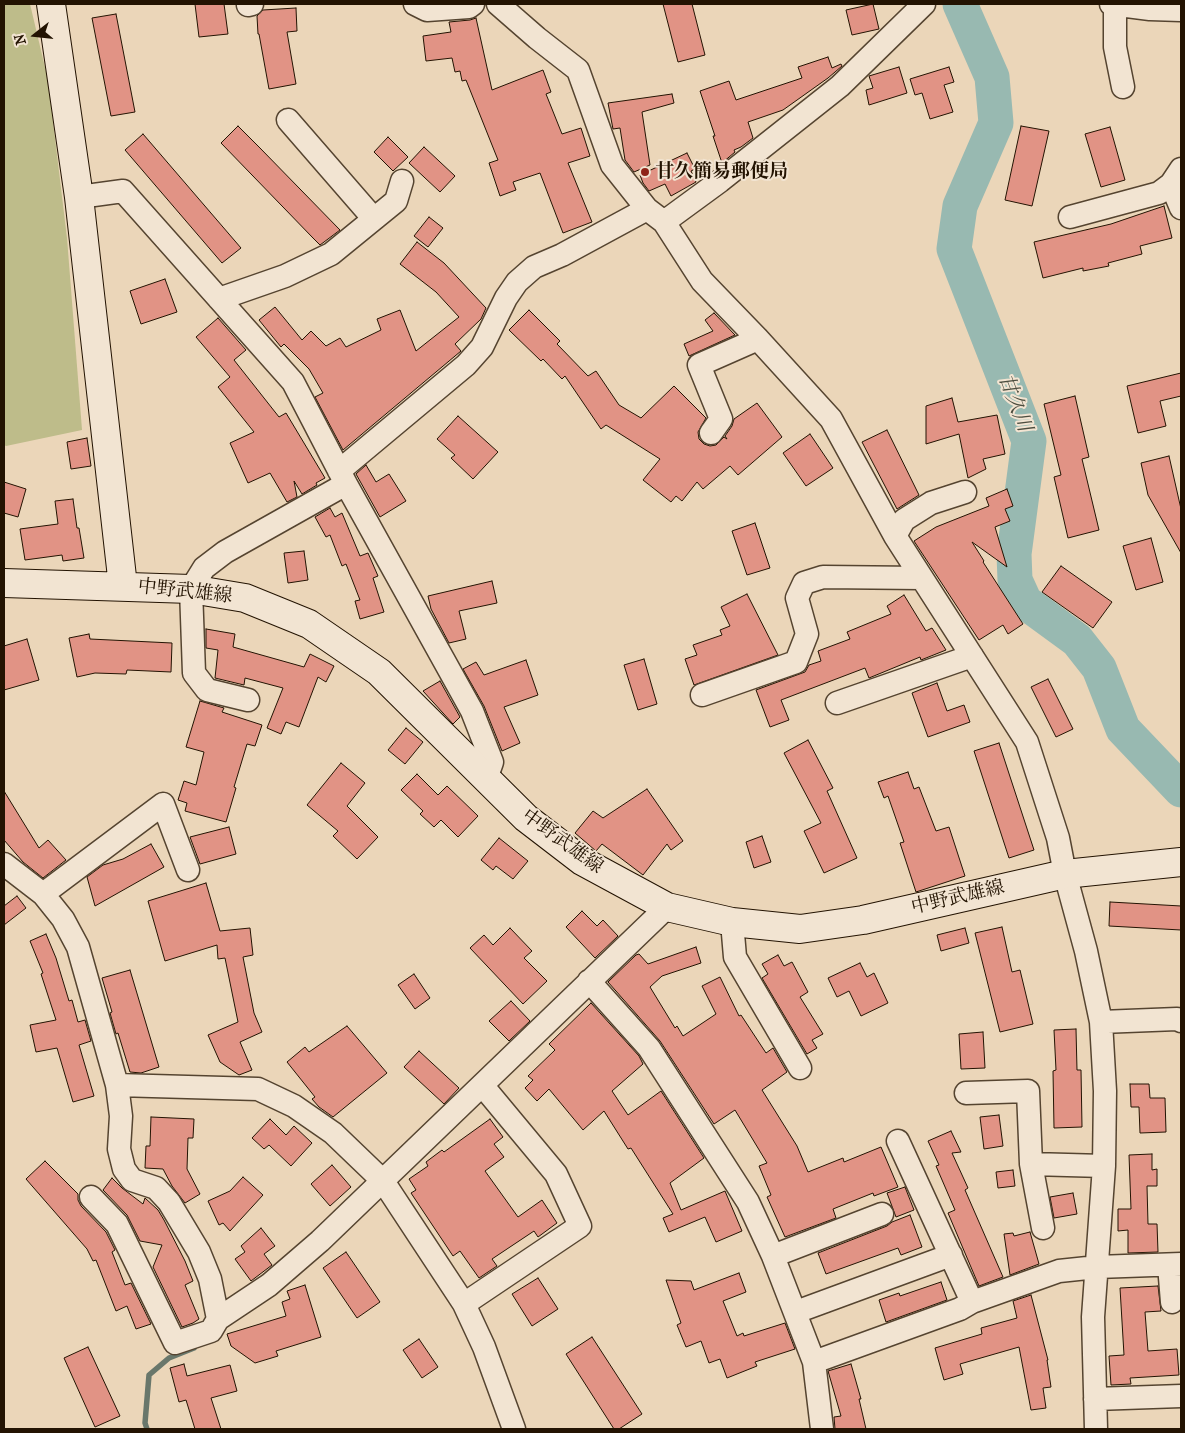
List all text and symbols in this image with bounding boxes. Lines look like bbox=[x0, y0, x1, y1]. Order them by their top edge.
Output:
north arrow bbox=[10, 10, 60, 60]
text: N bbox=[10, 32, 30, 47]
place label: 甘久簡易郵便局 bbox=[655, 161, 788, 183]
marker: 甘久簡易郵便局 bbox=[639, 166, 651, 178]
water label: 甘久川 bbox=[992, 371, 1036, 435]
street label: 中野武雄線 bbox=[137, 576, 233, 608]
street label: 中野武雄線 bbox=[517, 805, 607, 879]
street label: 中野武雄線 bbox=[909, 876, 1007, 920]

